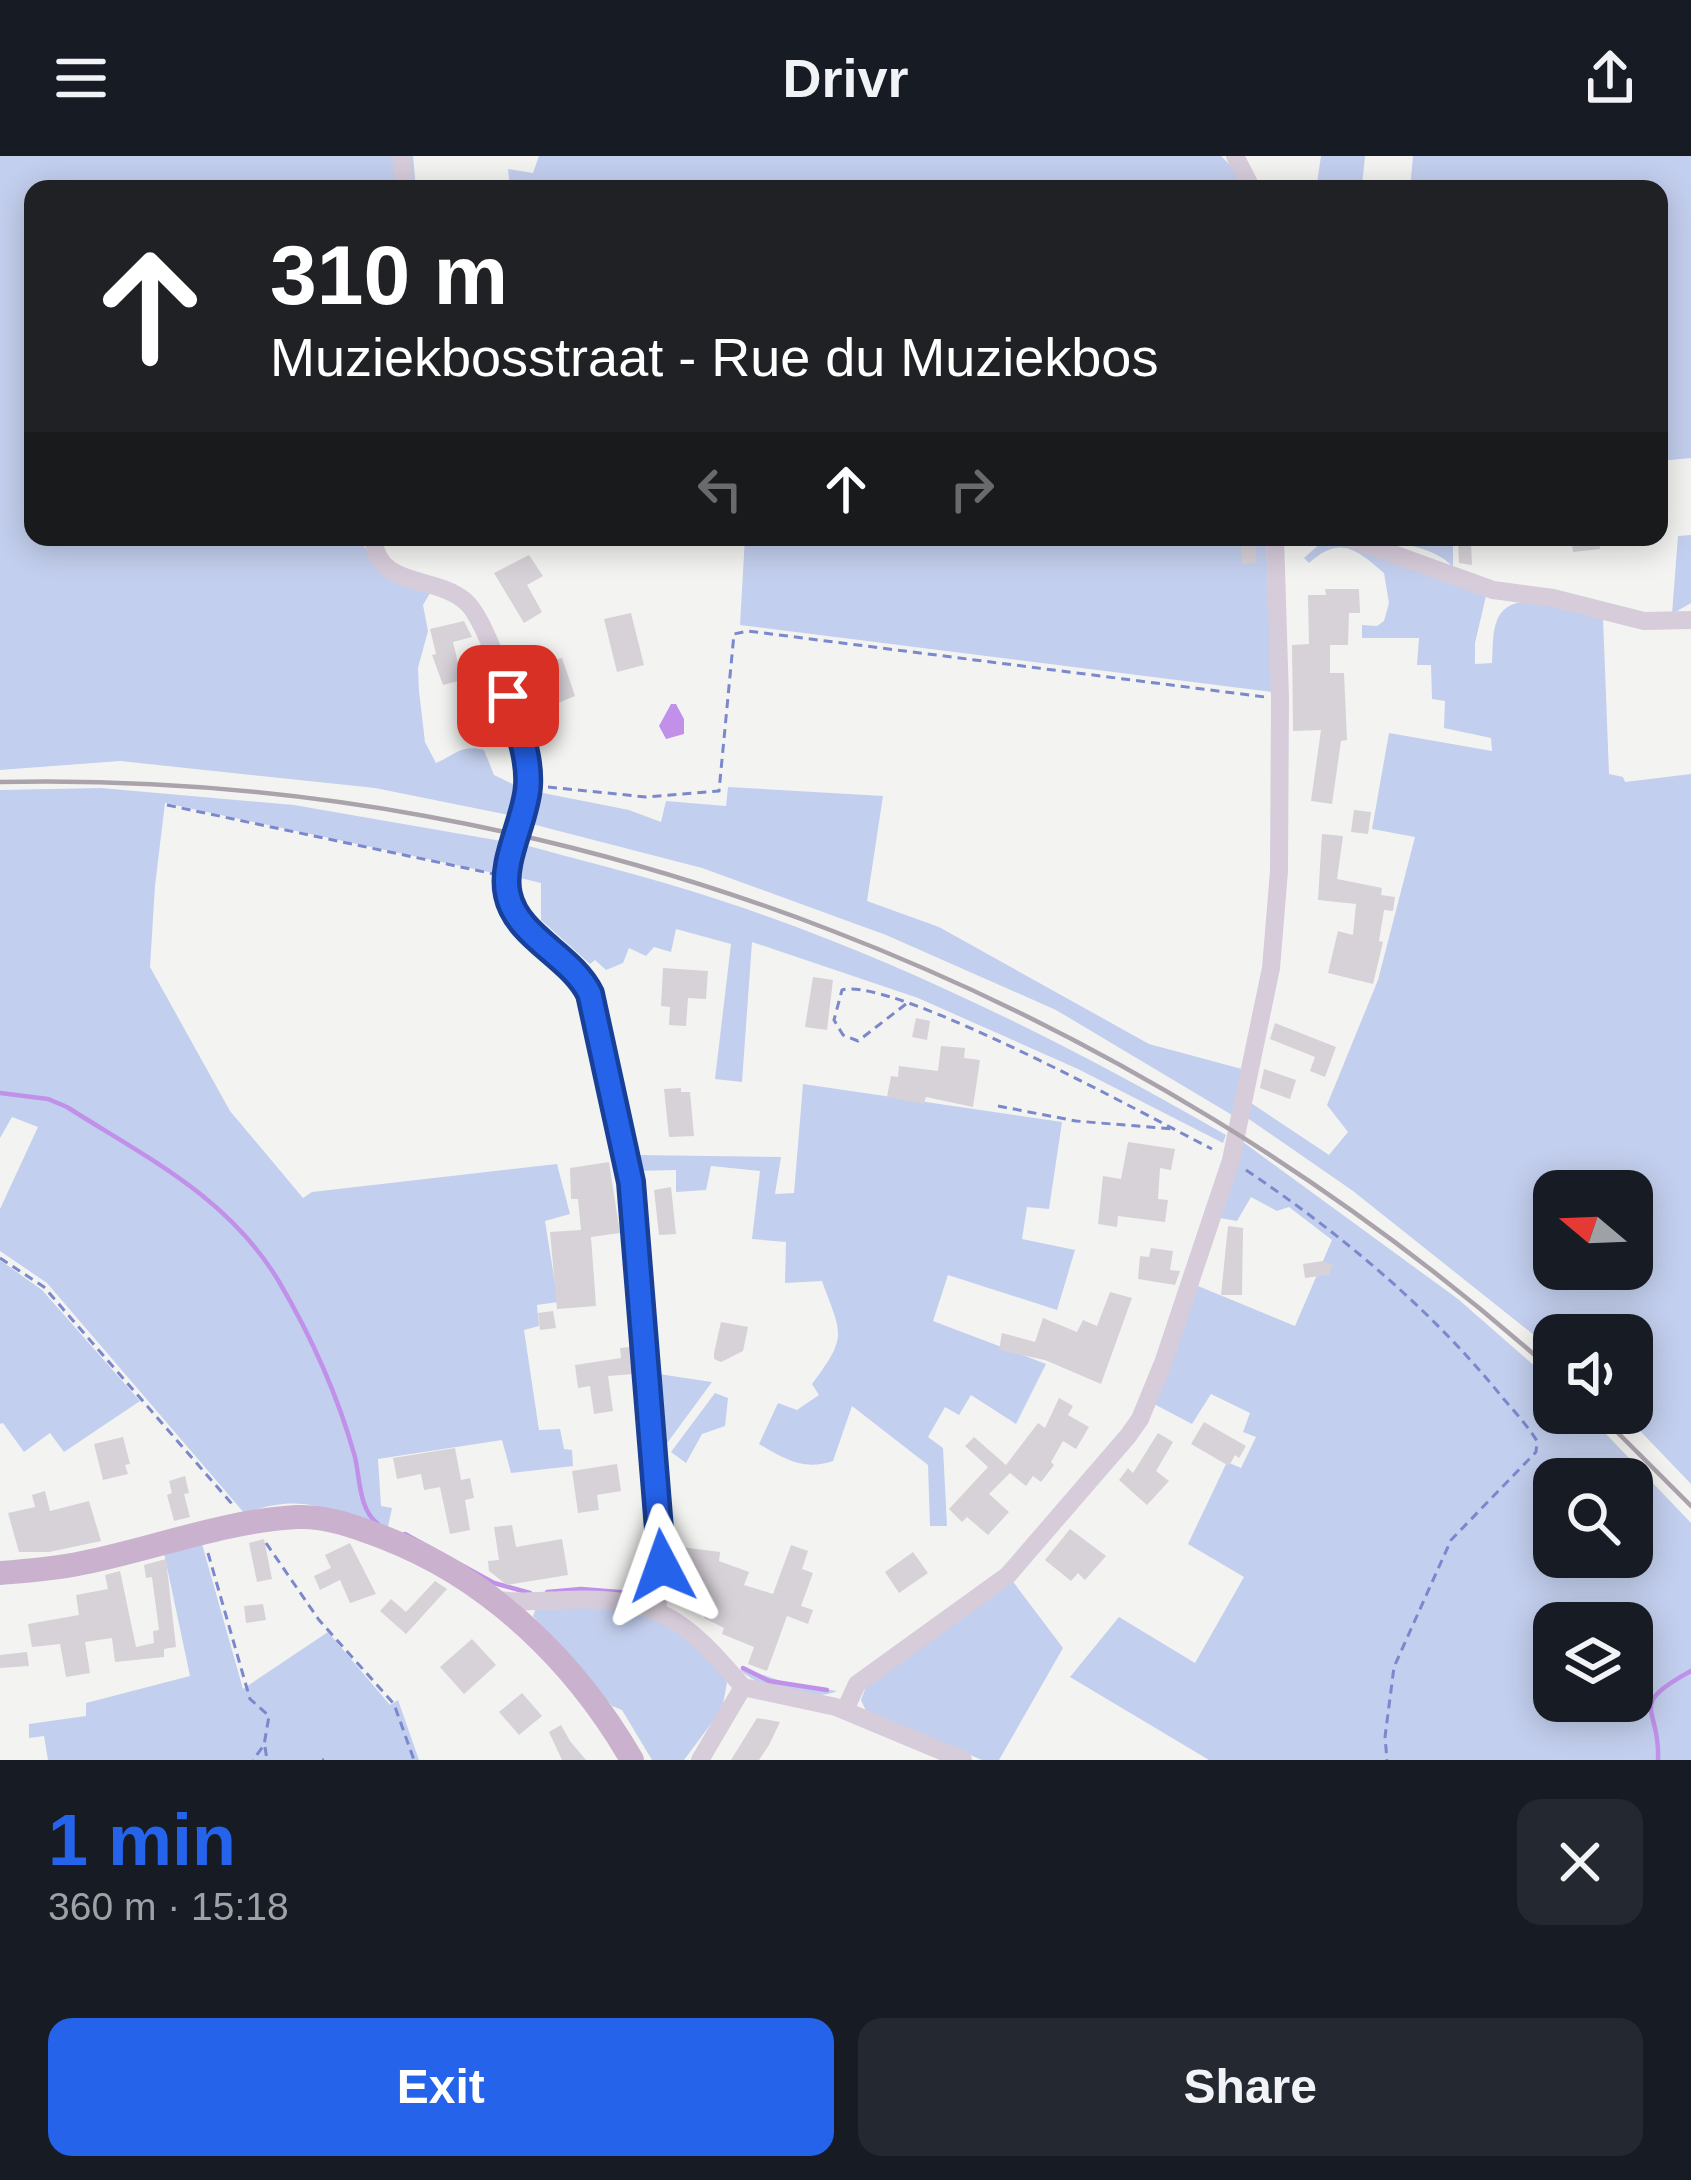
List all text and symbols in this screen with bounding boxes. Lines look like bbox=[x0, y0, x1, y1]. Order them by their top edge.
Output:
icon: menu bbox=[48, 45, 114, 111]
icon: share bbox=[1577, 45, 1643, 111]
text: Drivr bbox=[782, 48, 909, 108]
icon: ahead bbox=[72, 228, 228, 384]
text: 310 m bbox=[270, 228, 508, 322]
text: Muziekbosstraat - Rue du Muziekbos bbox=[270, 327, 1158, 387]
icon: left bbox=[687, 456, 753, 522]
icon: ahead bbox=[813, 456, 879, 522]
icon: right bbox=[939, 456, 1005, 522]
pin bbox=[457, 645, 559, 747]
icon: arrive bbox=[475, 663, 541, 729]
north arrow bbox=[1533, 1170, 1653, 1290]
map controls bbox=[1533, 1170, 1653, 1722]
button: sound bbox=[1533, 1314, 1653, 1434]
button: search bbox=[1533, 1458, 1653, 1578]
position arrow bbox=[599, 1503, 725, 1629]
button: layers bbox=[1533, 1602, 1653, 1722]
button: close bbox=[1517, 1799, 1643, 1925]
text: 1 min bbox=[48, 1800, 236, 1880]
text: 360 m · 15:18 bbox=[48, 1885, 289, 1928]
button: Exit bbox=[48, 2018, 834, 2156]
button: Share bbox=[858, 2018, 1643, 2156]

